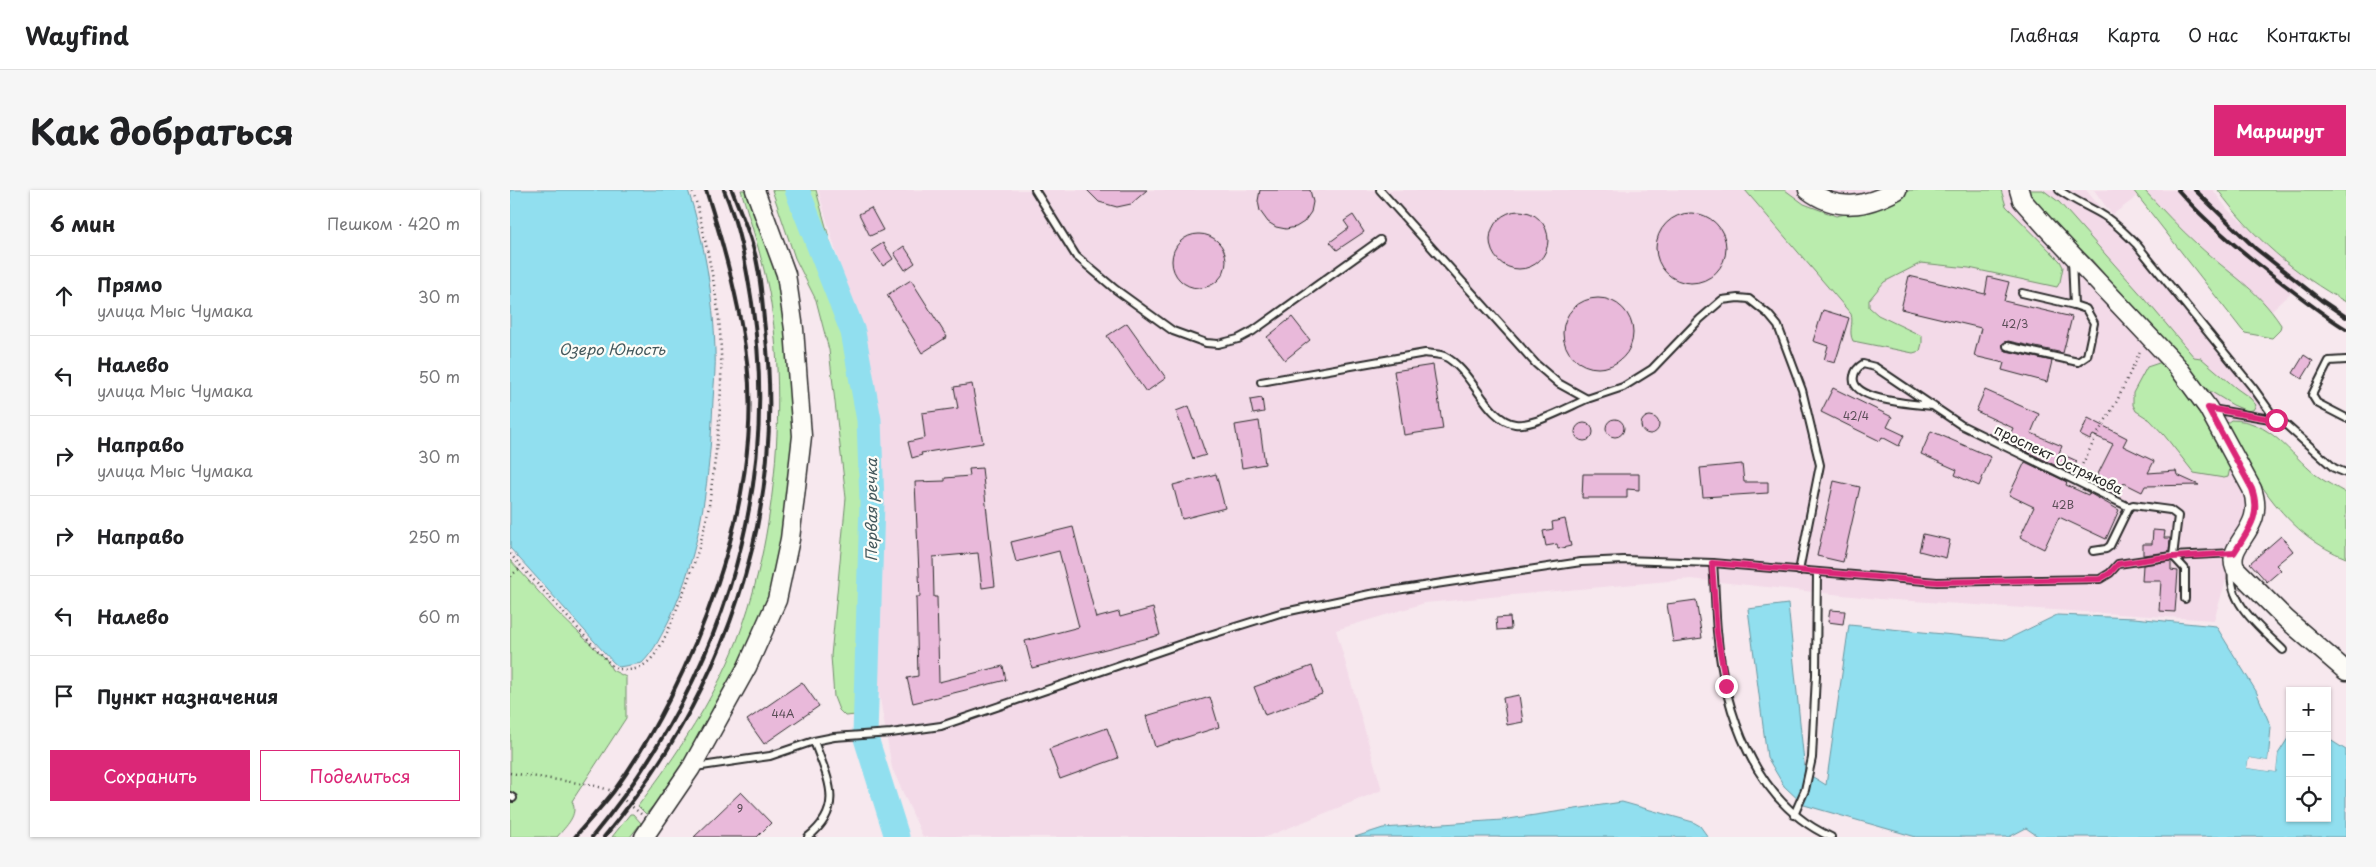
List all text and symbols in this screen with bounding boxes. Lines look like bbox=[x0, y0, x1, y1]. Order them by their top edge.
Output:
text: Wayfind bbox=[25, 17, 129, 53]
text: Главная bbox=[2010, 21, 2079, 48]
text: Карта bbox=[2107, 21, 2160, 48]
text: О нас bbox=[2188, 21, 2238, 48]
text: Контакты bbox=[2266, 21, 2351, 48]
text: Как добраться bbox=[30, 104, 294, 157]
button: Маршрут bbox=[2214, 105, 2346, 156]
text: 6 мин bbox=[50, 207, 116, 239]
text: Пешком · 420 m bbox=[327, 211, 460, 235]
text: Прямо bbox=[97, 270, 162, 298]
icon: ahead bbox=[50, 282, 78, 310]
text: 30 m bbox=[418, 284, 460, 308]
text: улица Мыс Чумака bbox=[97, 298, 253, 322]
house number: 42/3 bbox=[2002, 315, 2028, 332]
water label: Озеро Юность bbox=[559, 337, 667, 360]
text: Налево bbox=[97, 350, 169, 378]
icon: left bbox=[50, 362, 78, 390]
text: 50 m bbox=[419, 364, 460, 388]
text: улица Мыс Чумака bbox=[97, 378, 253, 402]
house number: 42/4 bbox=[1843, 407, 1869, 424]
route start bbox=[2265, 409, 2288, 432]
street label: проспект Острякова bbox=[1991, 419, 2127, 499]
text: Направо bbox=[97, 430, 184, 458]
icon: right bbox=[50, 442, 78, 470]
text: 30 m bbox=[418, 444, 460, 468]
text: улица Мыс Чумака bbox=[97, 458, 253, 482]
water label: Первая речка bbox=[859, 458, 882, 562]
house number: 42В bbox=[2052, 496, 2074, 513]
icon: right bbox=[50, 522, 78, 550]
text: Направо bbox=[97, 522, 184, 550]
text: 250 m bbox=[409, 524, 460, 548]
icon: left bbox=[50, 602, 78, 630]
text: Налево bbox=[97, 602, 169, 630]
text: 60 m bbox=[418, 604, 460, 628]
route end bbox=[1715, 675, 1738, 698]
icon: arrive bbox=[50, 682, 78, 710]
text: Пункт назначения bbox=[97, 682, 278, 710]
map controls bbox=[2286, 687, 2331, 822]
button: + bbox=[2286, 687, 2331, 732]
house number: 44А bbox=[772, 705, 795, 722]
button: − bbox=[2286, 732, 2331, 777]
button: Сохранить bbox=[50, 750, 250, 801]
button: Поделиться bbox=[260, 750, 460, 801]
button: locate bbox=[2286, 777, 2331, 822]
house number: 9 bbox=[737, 800, 743, 817]

